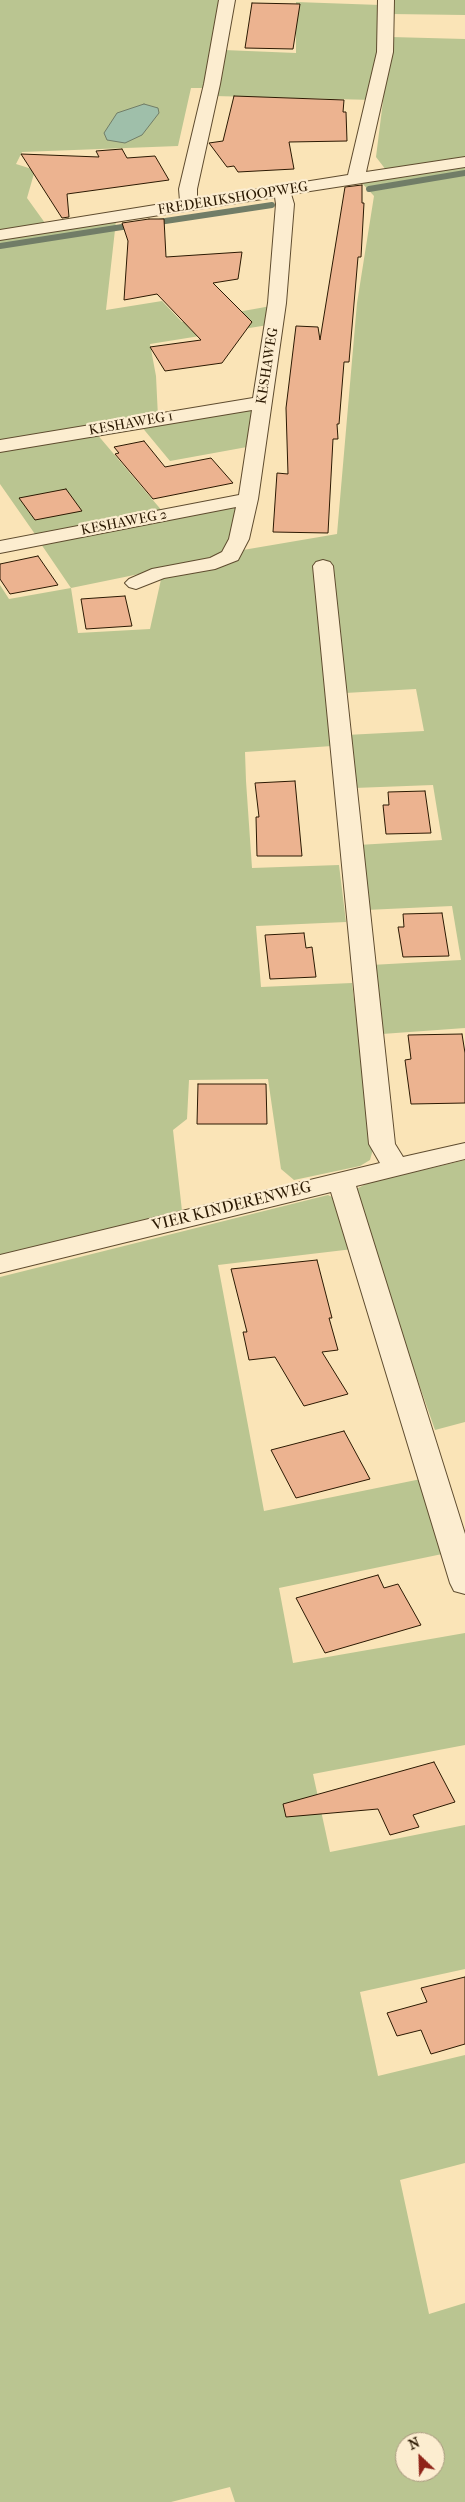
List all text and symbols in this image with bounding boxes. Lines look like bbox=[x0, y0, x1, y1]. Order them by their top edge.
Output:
street label: FREDERIKSHOOPWEG bbox=[157, 179, 309, 219]
street label: KESHAWEG bbox=[254, 326, 282, 406]
street label: KESHAWEG 1 bbox=[87, 408, 175, 440]
street label: KESHAWEG 2 bbox=[79, 506, 169, 540]
street label: VIER KINDERENWEG bbox=[150, 1178, 314, 1236]
north arrow bbox=[395, 2432, 445, 2482]
text: N bbox=[406, 2434, 422, 2454]

